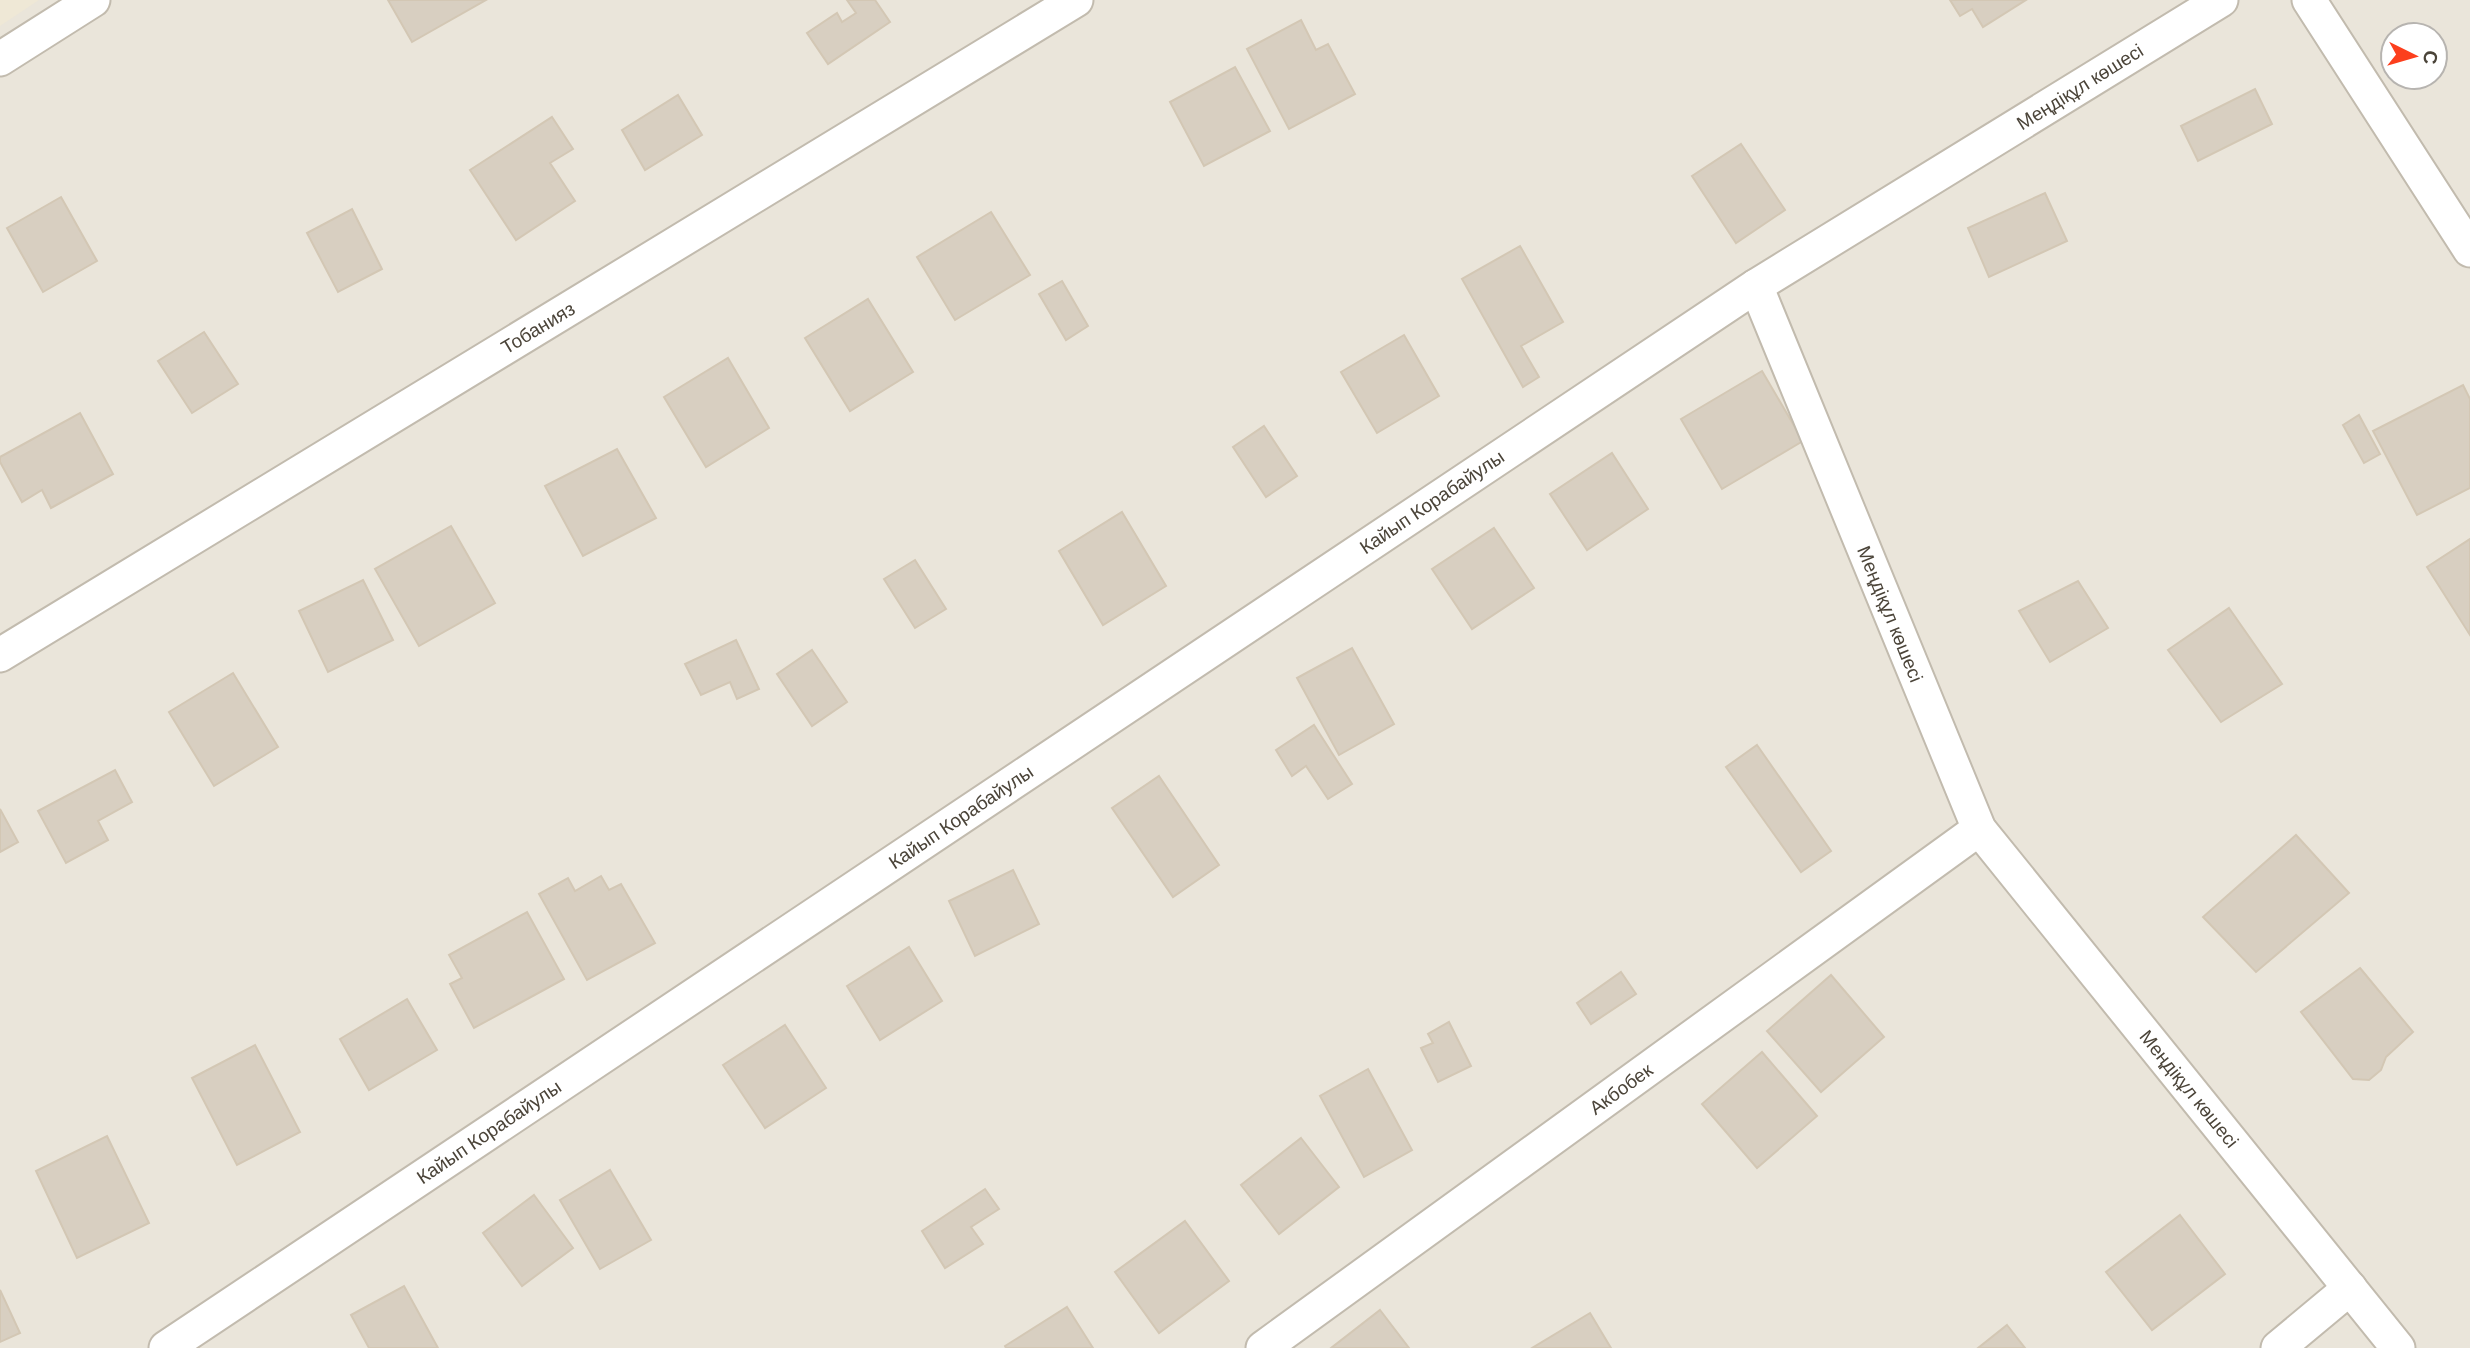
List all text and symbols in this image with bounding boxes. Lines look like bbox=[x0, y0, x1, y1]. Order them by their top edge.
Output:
north arrow bbox=[2379, 21, 2449, 91]
street label: Меңдіқұл көшесі bbox=[2012, 38, 2148, 136]
text: С bbox=[2417, 50, 2443, 66]
street label: Тобанияз bbox=[496, 296, 580, 360]
street label: Кайып Корабайулы bbox=[1355, 444, 1509, 560]
street label: Меңдіқұл көшесі bbox=[1851, 542, 1929, 686]
street label: Кайып Корабайулы bbox=[884, 759, 1038, 875]
street label: Меңдіқұл көшесі bbox=[2134, 1025, 2244, 1153]
street label: Акбобек bbox=[1584, 1057, 1658, 1120]
street label: Кайып Корабайулы bbox=[412, 1074, 566, 1190]

